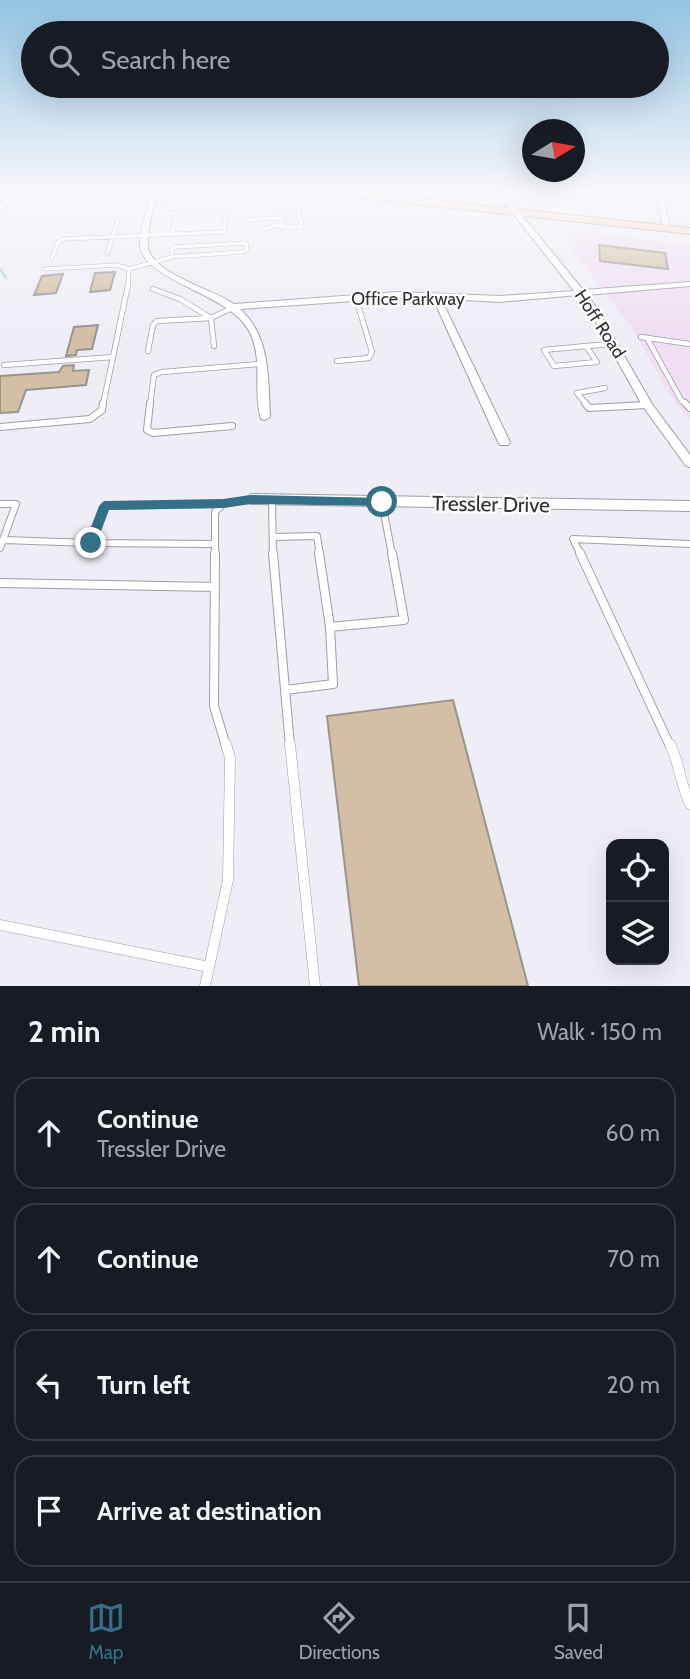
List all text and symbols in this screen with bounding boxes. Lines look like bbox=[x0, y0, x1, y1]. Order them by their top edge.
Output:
search box bbox=[21, 21, 669, 98]
icon: search bbox=[45, 41, 83, 79]
text: Search here bbox=[101, 44, 230, 76]
north arrow bbox=[522, 119, 585, 182]
street label: Hoff Road bbox=[570, 286, 630, 362]
street label: Office Parkway bbox=[351, 288, 465, 310]
route start bbox=[366, 486, 397, 517]
street label: Tressler Drive bbox=[432, 490, 550, 518]
route end bbox=[75, 527, 106, 558]
map controls bbox=[606, 839, 669, 965]
button: locate bbox=[606, 839, 669, 902]
button: layers bbox=[606, 902, 669, 965]
text: 2 min bbox=[28, 1013, 100, 1050]
text: Walk · 150 m bbox=[537, 1018, 662, 1046]
text: Continue bbox=[97, 1103, 199, 1135]
icon: ahead bbox=[30, 1114, 68, 1152]
text: 60 m bbox=[606, 1119, 660, 1147]
text: Tressler Drive bbox=[97, 1135, 226, 1163]
icon: ahead bbox=[30, 1240, 68, 1278]
text: Continue bbox=[97, 1243, 199, 1275]
text: 70 m bbox=[607, 1245, 660, 1273]
icon: left bbox=[30, 1366, 68, 1404]
text: Turn left bbox=[97, 1369, 190, 1401]
text: 20 m bbox=[607, 1371, 660, 1399]
icon: arrive bbox=[30, 1492, 68, 1530]
text: Arrive at destination bbox=[97, 1495, 322, 1527]
tab: Map bbox=[87, 1599, 125, 1664]
tab: Directions bbox=[299, 1599, 380, 1664]
tab: Saved bbox=[554, 1599, 603, 1664]

